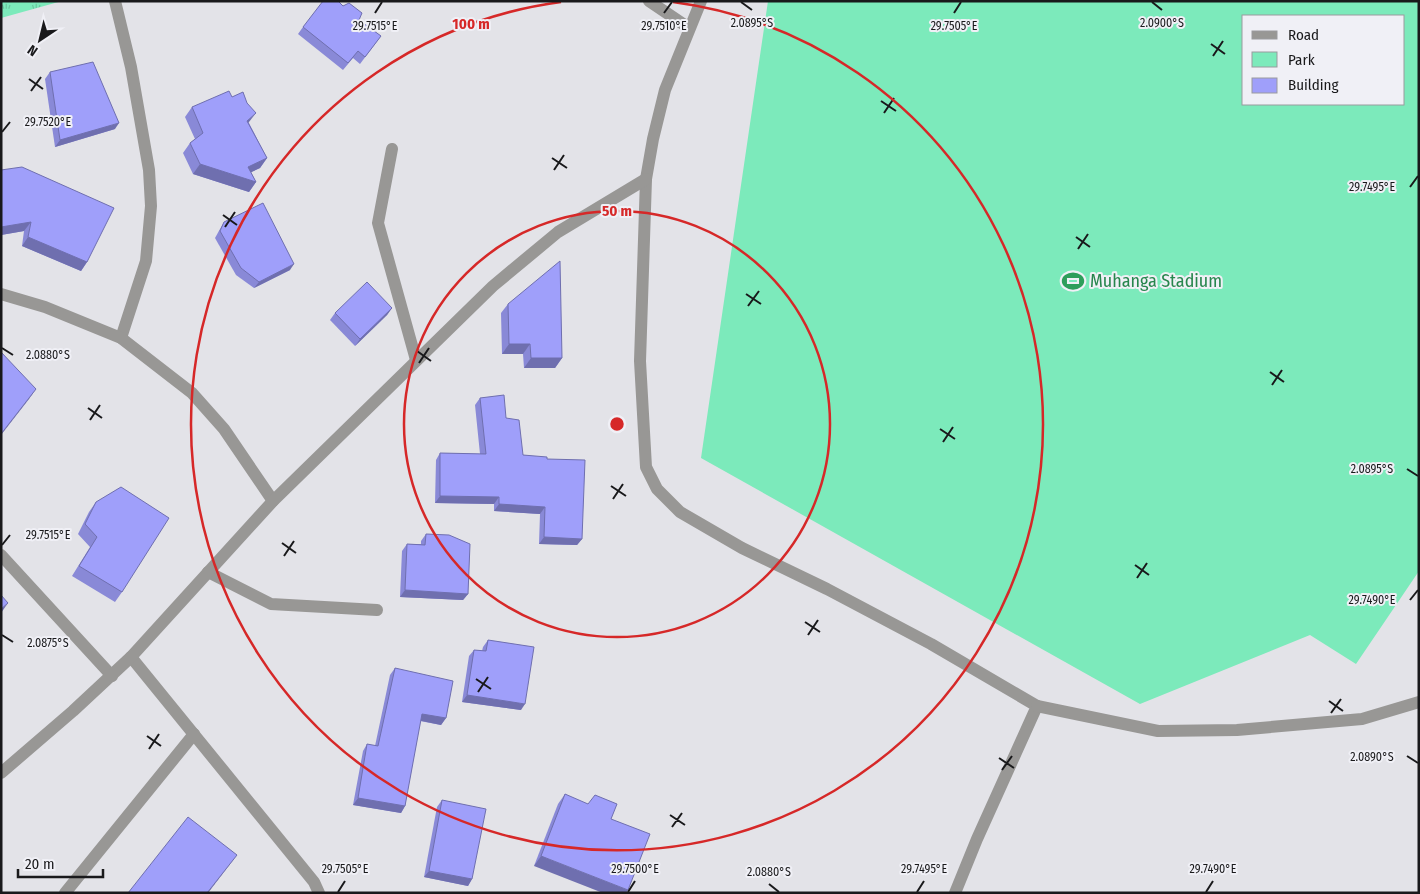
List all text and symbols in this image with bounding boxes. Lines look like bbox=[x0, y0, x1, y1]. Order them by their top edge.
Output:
north arrow bbox=[15, 15, 65, 65]
text: 100 m bbox=[452, 15, 490, 33]
legend bbox=[1242, 15, 1405, 105]
text: 2.0895°S bbox=[731, 16, 773, 30]
text: 2.0900°S bbox=[1140, 16, 1184, 30]
text: 29.7515°E bbox=[353, 19, 398, 33]
text: 29.7510°E bbox=[641, 19, 687, 33]
text: 29.7505°E bbox=[931, 19, 978, 33]
text: Road bbox=[1288, 26, 1319, 44]
text: N bbox=[25, 41, 41, 60]
text: Park bbox=[1288, 51, 1315, 69]
text: Building bbox=[1288, 76, 1339, 94]
text: 29.7520°E bbox=[25, 115, 72, 129]
text: 29.7495°E bbox=[1349, 180, 1395, 194]
text: 50 m bbox=[602, 202, 632, 220]
sports icon: Muhanga Stadium bbox=[1060, 268, 1086, 294]
place label: Muhanga Stadium bbox=[1090, 270, 1222, 292]
text: 2.0880°S bbox=[26, 348, 70, 362]
centre of rings bbox=[608, 415, 626, 433]
text: 2.0895°S bbox=[1351, 462, 1393, 476]
text: 29.7515°E bbox=[26, 528, 71, 542]
text: 29.7490°E bbox=[1349, 593, 1396, 607]
text: 2.0875°S bbox=[27, 636, 69, 650]
text: 2.0890°S bbox=[1350, 750, 1394, 764]
scale bar bbox=[18, 846, 102, 878]
text: 20 m bbox=[25, 855, 55, 873]
text: 29.7505°E bbox=[322, 862, 369, 876]
text: 29.7500°E bbox=[611, 862, 659, 876]
text: 29.7495°E bbox=[901, 862, 947, 876]
text: 29.7490°E bbox=[1190, 862, 1237, 876]
text: 2.0880°S bbox=[747, 865, 791, 879]

